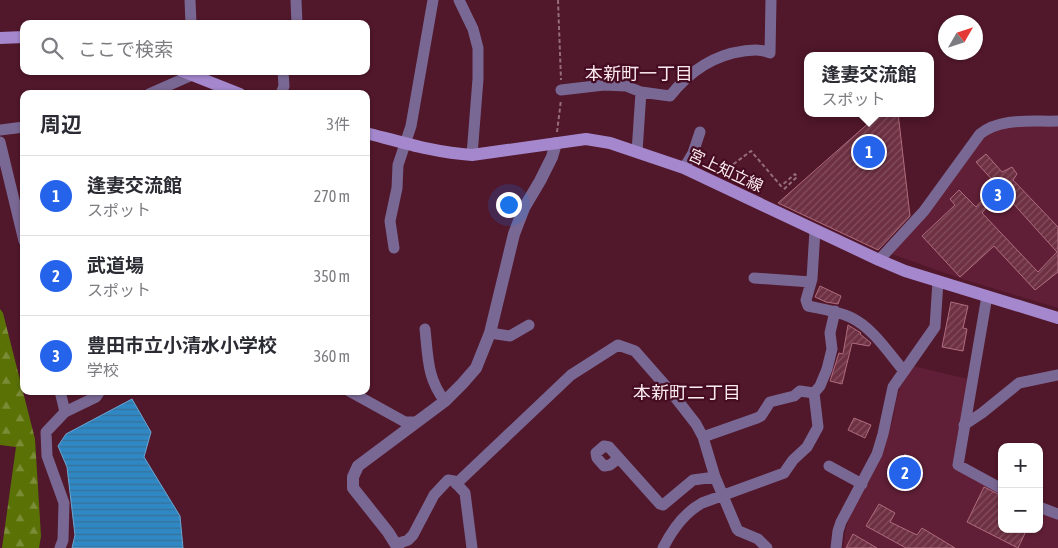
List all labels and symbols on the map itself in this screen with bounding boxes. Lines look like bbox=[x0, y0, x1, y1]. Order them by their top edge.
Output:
north arrow bbox=[938, 15, 983, 60]
district label: 本新町一丁目 bbox=[585, 63, 693, 84]
pin: 1 bbox=[853, 133, 885, 171]
street label: 宮上知立線 bbox=[686, 145, 766, 195]
pin: 3 bbox=[982, 176, 1014, 214]
your location bbox=[496, 192, 522, 218]
district label: 本新町二丁目 bbox=[633, 382, 741, 403]
pin: 2 bbox=[889, 454, 921, 492]

